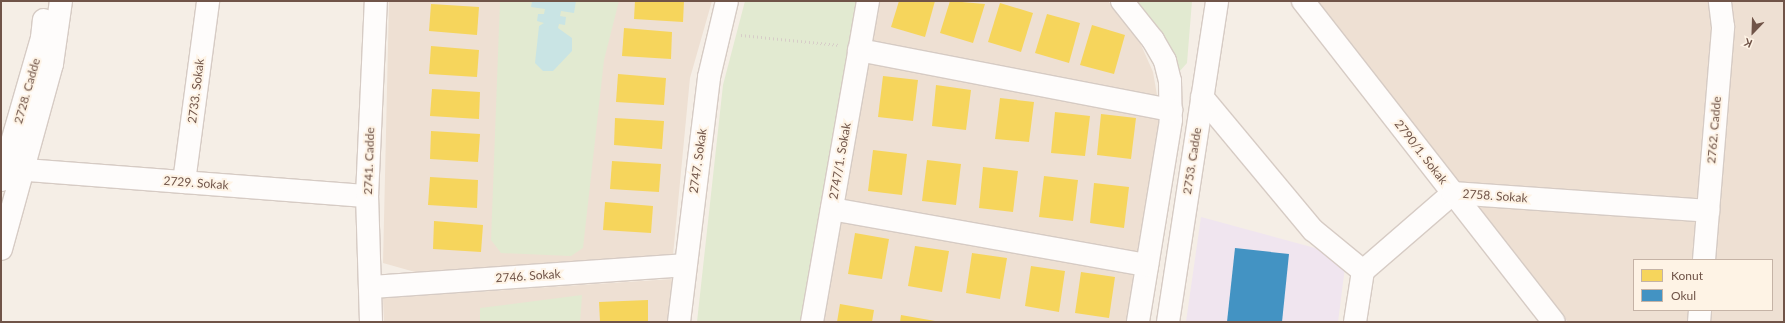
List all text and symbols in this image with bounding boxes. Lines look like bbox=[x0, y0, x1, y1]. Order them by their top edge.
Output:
north arrow bbox=[1733, 12, 1773, 52]
text: K bbox=[1742, 36, 1754, 51]
street label: 2728. Cadde bbox=[11, 57, 43, 125]
street label: 2733. Sokak bbox=[185, 58, 207, 124]
street label: 2762. Cadde bbox=[1704, 96, 1724, 164]
street label: 2790/1. Sokak bbox=[1391, 117, 1451, 187]
street label: 2747/1. Sokak bbox=[826, 122, 854, 200]
street label: 2741. Cadde bbox=[361, 127, 377, 195]
street label: 2753. Cadde bbox=[1180, 127, 1204, 195]
street label: 2747. Sokak bbox=[686, 128, 710, 194]
street label: 2729. Sokak bbox=[163, 174, 229, 192]
street label: 2758. Sokak bbox=[1462, 187, 1528, 205]
legend bbox=[1633, 259, 1773, 311]
street label: 2746. Sokak bbox=[495, 267, 561, 285]
text: Konut bbox=[1671, 268, 1703, 283]
text: Okul bbox=[1671, 288, 1696, 303]

